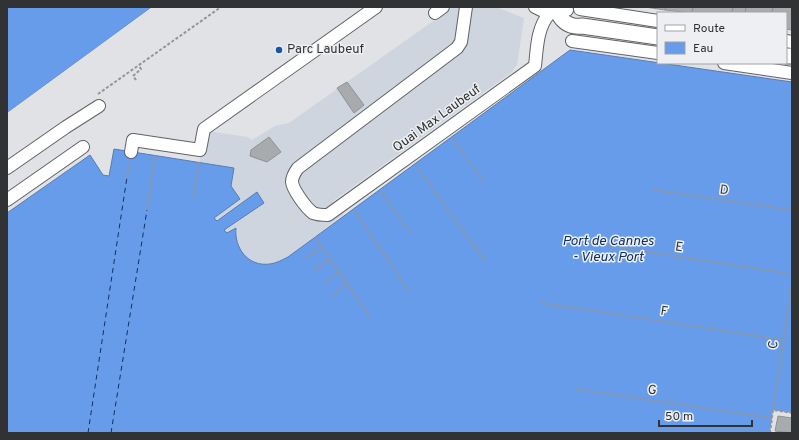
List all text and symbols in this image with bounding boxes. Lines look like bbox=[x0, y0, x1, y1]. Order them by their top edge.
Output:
legend bbox=[657, 12, 787, 64]
text: Route bbox=[693, 21, 725, 37]
text: Eau bbox=[693, 41, 713, 57]
place label: Parc Laubeuf bbox=[287, 42, 364, 58]
marker: Parc Laubeuf bbox=[274, 45, 284, 55]
street label: Quai Max Laubeuf bbox=[390, 81, 485, 156]
street label: D bbox=[718, 182, 730, 200]
water label: Port de Cannes - Vieux Port bbox=[562, 233, 655, 266]
street label: E bbox=[674, 239, 684, 257]
street label: F bbox=[659, 304, 669, 320]
street label: C bbox=[765, 340, 783, 350]
street label: G bbox=[646, 382, 658, 400]
scale bar bbox=[659, 402, 752, 428]
text: 50 m bbox=[665, 409, 693, 425]

